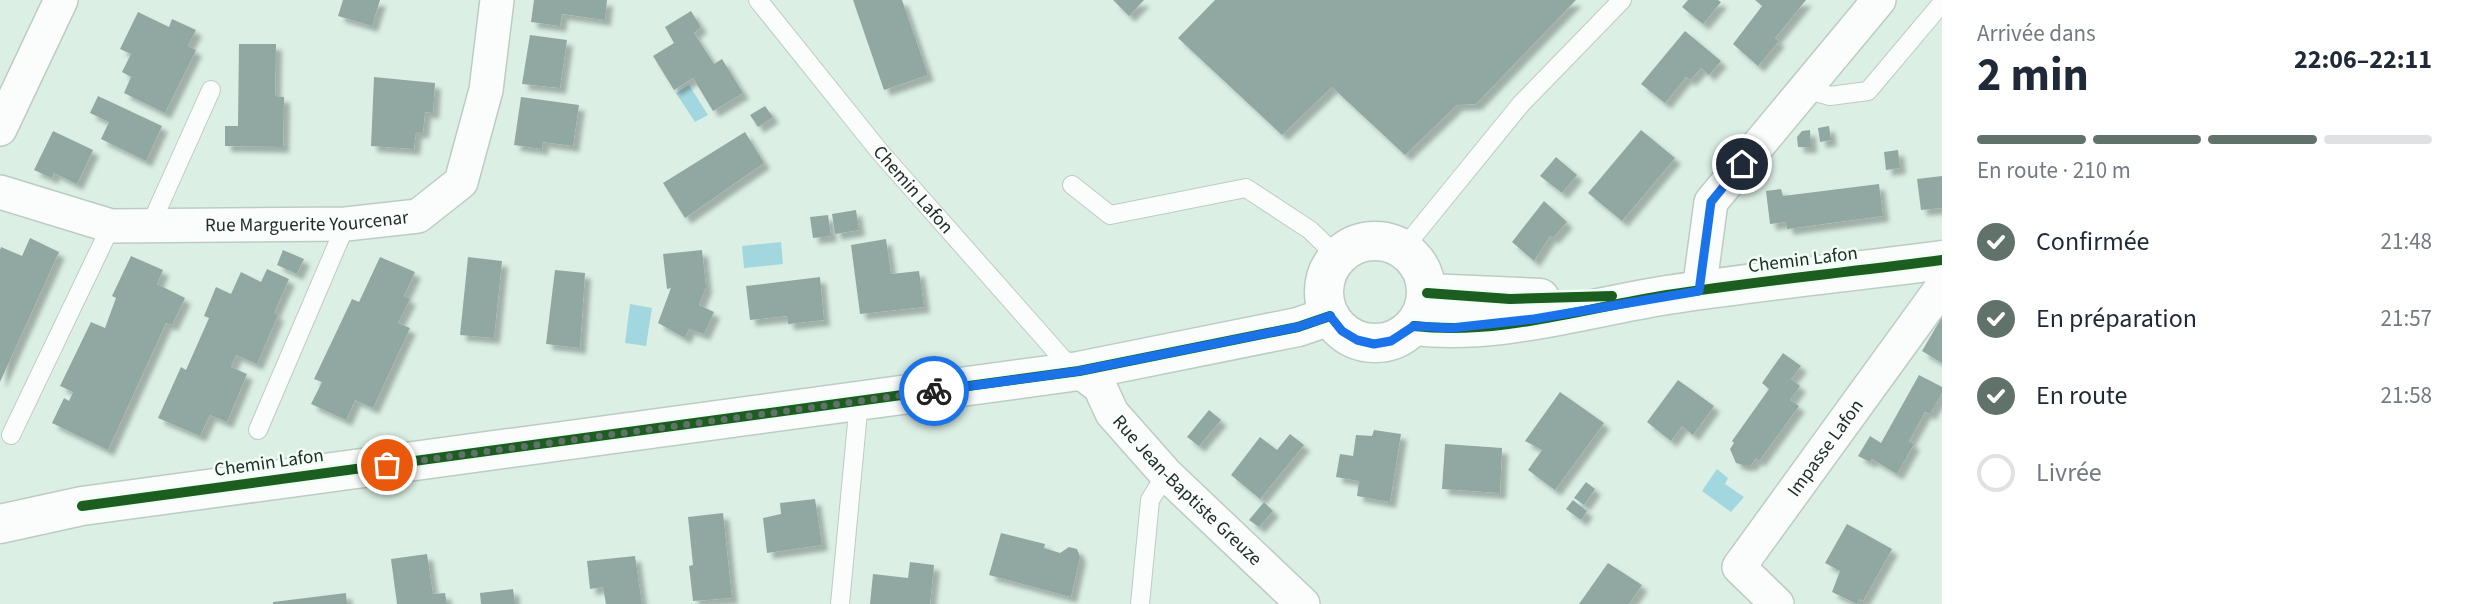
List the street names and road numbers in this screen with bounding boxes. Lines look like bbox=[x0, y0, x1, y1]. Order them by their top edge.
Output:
street label: Chemin Lafon bbox=[867, 139, 960, 240]
street label: Rue Marguerite Yourcenar bbox=[205, 204, 410, 239]
street label: Chemin Lafon bbox=[1747, 240, 1859, 280]
street label: Impasse Lafon bbox=[1781, 394, 1870, 502]
street label: Rue Jean-Baptiste Greuze bbox=[1106, 409, 1268, 572]
street label: Chemin Lafon bbox=[213, 442, 325, 484]

